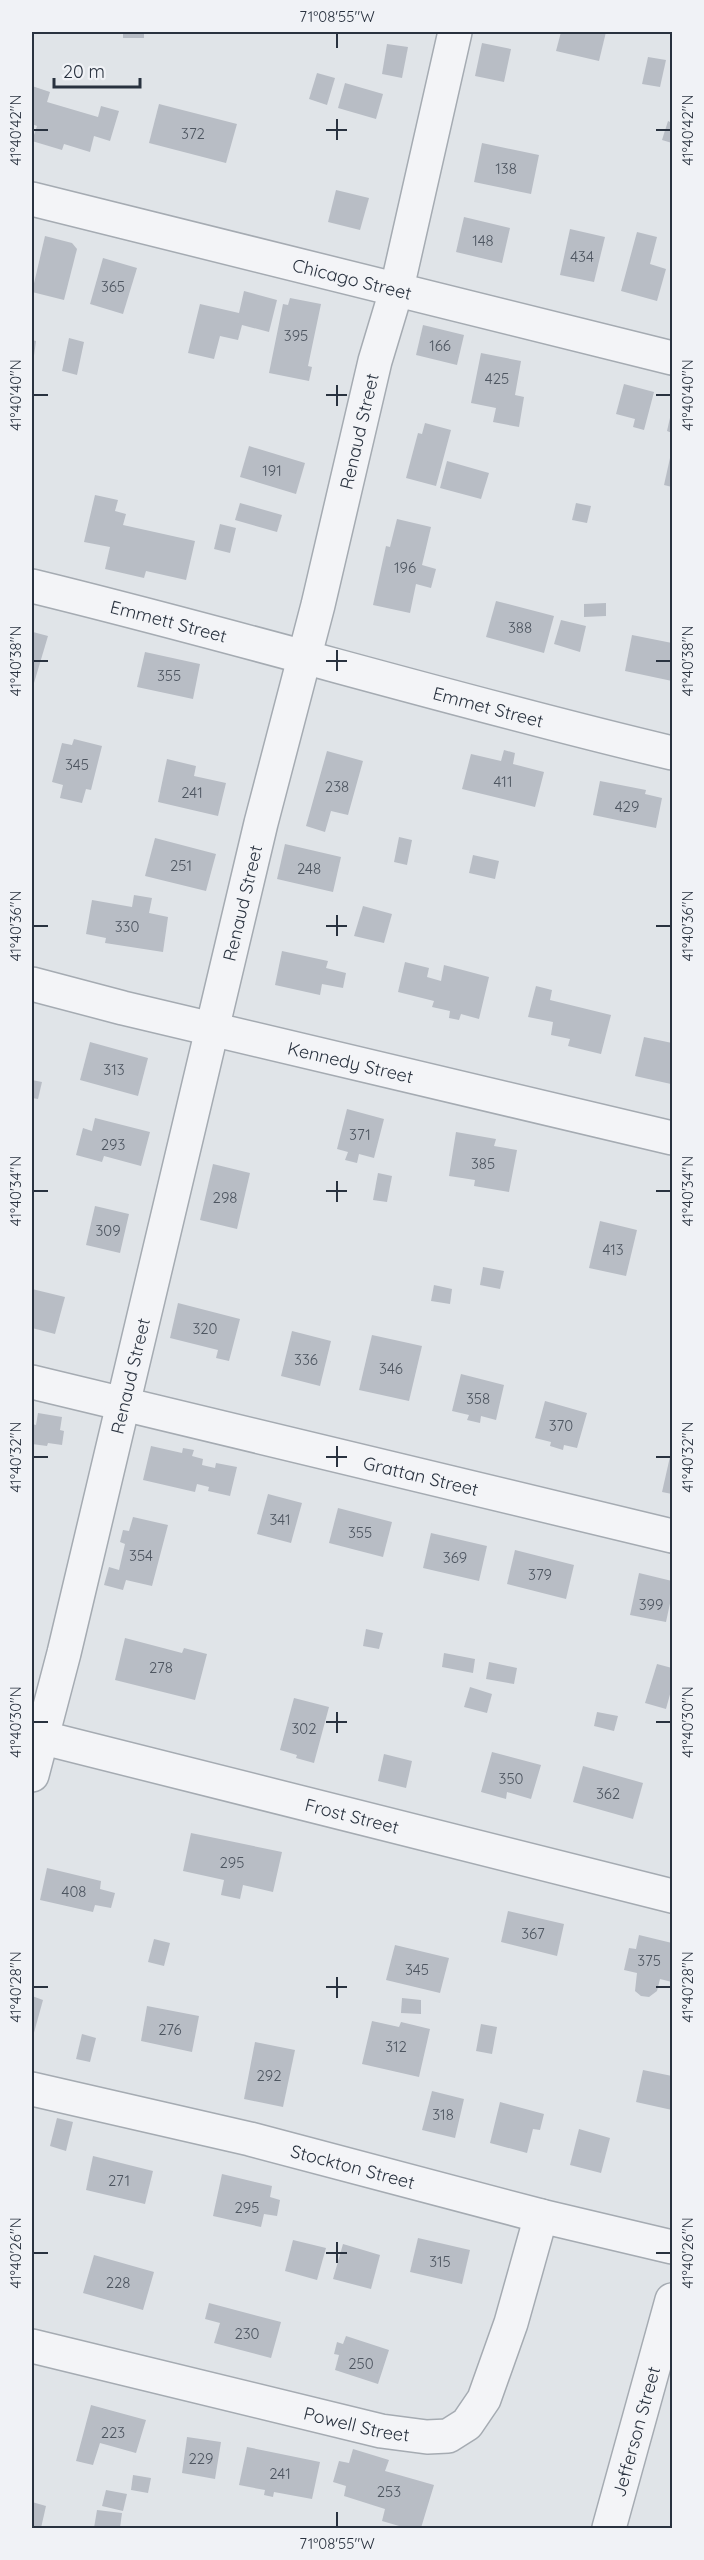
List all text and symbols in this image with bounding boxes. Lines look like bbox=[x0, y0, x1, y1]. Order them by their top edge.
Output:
text: 71°08'55"W bbox=[299, 7, 375, 26]
scale bar bbox=[54, 51, 140, 89]
text: 20 m bbox=[63, 60, 105, 83]
text: 41°40'42"N bbox=[6, 95, 25, 165]
text: 41°40'42"N bbox=[678, 95, 697, 165]
house number: 372 bbox=[181, 124, 205, 143]
house number: 138 bbox=[495, 159, 517, 178]
house number: 148 bbox=[472, 231, 494, 250]
house number: 434 bbox=[570, 247, 594, 266]
street label: Chicago Street bbox=[290, 253, 414, 304]
house number: 365 bbox=[101, 277, 125, 296]
house number: 395 bbox=[284, 326, 308, 345]
house number: 166 bbox=[429, 336, 451, 355]
text: 41°40'40"N bbox=[6, 359, 25, 431]
text: 41°40'40"N bbox=[678, 359, 697, 431]
house number: 425 bbox=[485, 369, 509, 388]
street label: Renaud Street bbox=[334, 371, 383, 492]
house number: 191 bbox=[262, 461, 282, 480]
house number: 196 bbox=[394, 558, 416, 577]
street label: Emmett Street bbox=[108, 595, 229, 647]
house number: 388 bbox=[508, 618, 532, 637]
text: 41°40'38"N bbox=[6, 626, 25, 696]
text: 41°40'38"N bbox=[678, 626, 697, 696]
house number: 355 bbox=[157, 666, 181, 685]
street label: Emmet Street bbox=[430, 681, 546, 732]
house number: 345 bbox=[65, 755, 89, 774]
house number: 411 bbox=[494, 772, 512, 791]
house number: 238 bbox=[325, 777, 349, 796]
house number: 241 bbox=[181, 783, 203, 802]
house number: 429 bbox=[615, 797, 639, 816]
street label: Renaud Street bbox=[217, 843, 267, 963]
house number: 251 bbox=[170, 856, 192, 875]
house number: 248 bbox=[297, 859, 321, 878]
text: 41°40'36"N bbox=[6, 891, 25, 961]
text: 41°40'36"N bbox=[678, 891, 697, 961]
house number: 330 bbox=[115, 917, 139, 936]
street label: Kennedy Street bbox=[286, 1036, 416, 1088]
house number: 313 bbox=[103, 1060, 125, 1079]
house number: 371 bbox=[349, 1125, 371, 1144]
house number: 293 bbox=[101, 1135, 125, 1154]
house number: 385 bbox=[471, 1154, 495, 1173]
text: 41°40'34"N bbox=[6, 1156, 25, 1226]
text: 41°40'34"N bbox=[678, 1156, 697, 1226]
house number: 298 bbox=[213, 1188, 237, 1207]
house number: 309 bbox=[95, 1221, 121, 1240]
house number: 413 bbox=[602, 1240, 624, 1259]
street label: Renaud Street bbox=[105, 1315, 155, 1436]
house number: 320 bbox=[192, 1319, 218, 1338]
house number: 336 bbox=[294, 1350, 318, 1369]
house number: 346 bbox=[379, 1359, 403, 1378]
house number: 358 bbox=[466, 1389, 490, 1408]
house number: 370 bbox=[549, 1416, 573, 1435]
text: 41°40'32"N bbox=[6, 1422, 25, 1492]
text: 41°40'32"N bbox=[678, 1422, 697, 1492]
street label: Grattan Street bbox=[361, 1451, 481, 1501]
house number: 341 bbox=[269, 1510, 291, 1529]
house number: 355 bbox=[348, 1523, 372, 1542]
house number: 354 bbox=[129, 1546, 153, 1565]
house number: 369 bbox=[443, 1548, 467, 1567]
house number: 379 bbox=[528, 1565, 552, 1584]
house number: 399 bbox=[639, 1595, 663, 1614]
house number: 278 bbox=[149, 1658, 173, 1677]
text: 41°40'30"N bbox=[6, 1686, 25, 1758]
text: 41°40'30"N bbox=[678, 1686, 697, 1758]
house number: 302 bbox=[291, 1719, 317, 1738]
house number: 350 bbox=[499, 1769, 524, 1788]
house number: 362 bbox=[596, 1784, 620, 1803]
street label: Frost Street bbox=[303, 1793, 401, 1838]
house number: 295 bbox=[220, 1853, 244, 1872]
house number: 408 bbox=[62, 1882, 86, 1901]
house number: 367 bbox=[521, 1924, 545, 1943]
text: 41°40'28"N bbox=[6, 1951, 25, 2023]
house number: 375 bbox=[637, 1951, 661, 1970]
text: 41°40'28"N bbox=[678, 1951, 697, 2023]
house number: 345 bbox=[405, 1960, 429, 1979]
house number: 276 bbox=[158, 2020, 182, 2039]
house number: 312 bbox=[385, 2037, 407, 2056]
house number: 292 bbox=[257, 2066, 282, 2085]
house number: 318 bbox=[432, 2105, 454, 2124]
street label: Stockton Street bbox=[288, 2139, 417, 2194]
house number: 271 bbox=[108, 2171, 130, 2190]
house number: 295 bbox=[235, 2198, 259, 2217]
text: 41°40'26"N bbox=[6, 2217, 25, 2289]
text: 41°40'26"N bbox=[678, 2217, 697, 2289]
house number: 315 bbox=[429, 2252, 451, 2271]
house number: 228 bbox=[106, 2273, 130, 2292]
house number: 230 bbox=[234, 2324, 260, 2343]
house number: 250 bbox=[348, 2354, 374, 2373]
street label: Jefferson Street bbox=[607, 2364, 665, 2499]
street label: Powell Street bbox=[302, 2401, 411, 2446]
house number: 223 bbox=[101, 2423, 125, 2442]
house number: 229 bbox=[189, 2449, 214, 2468]
house number: 241 bbox=[269, 2464, 291, 2483]
house number: 253 bbox=[377, 2482, 401, 2501]
text: 71°08'55"W bbox=[299, 2534, 375, 2553]

